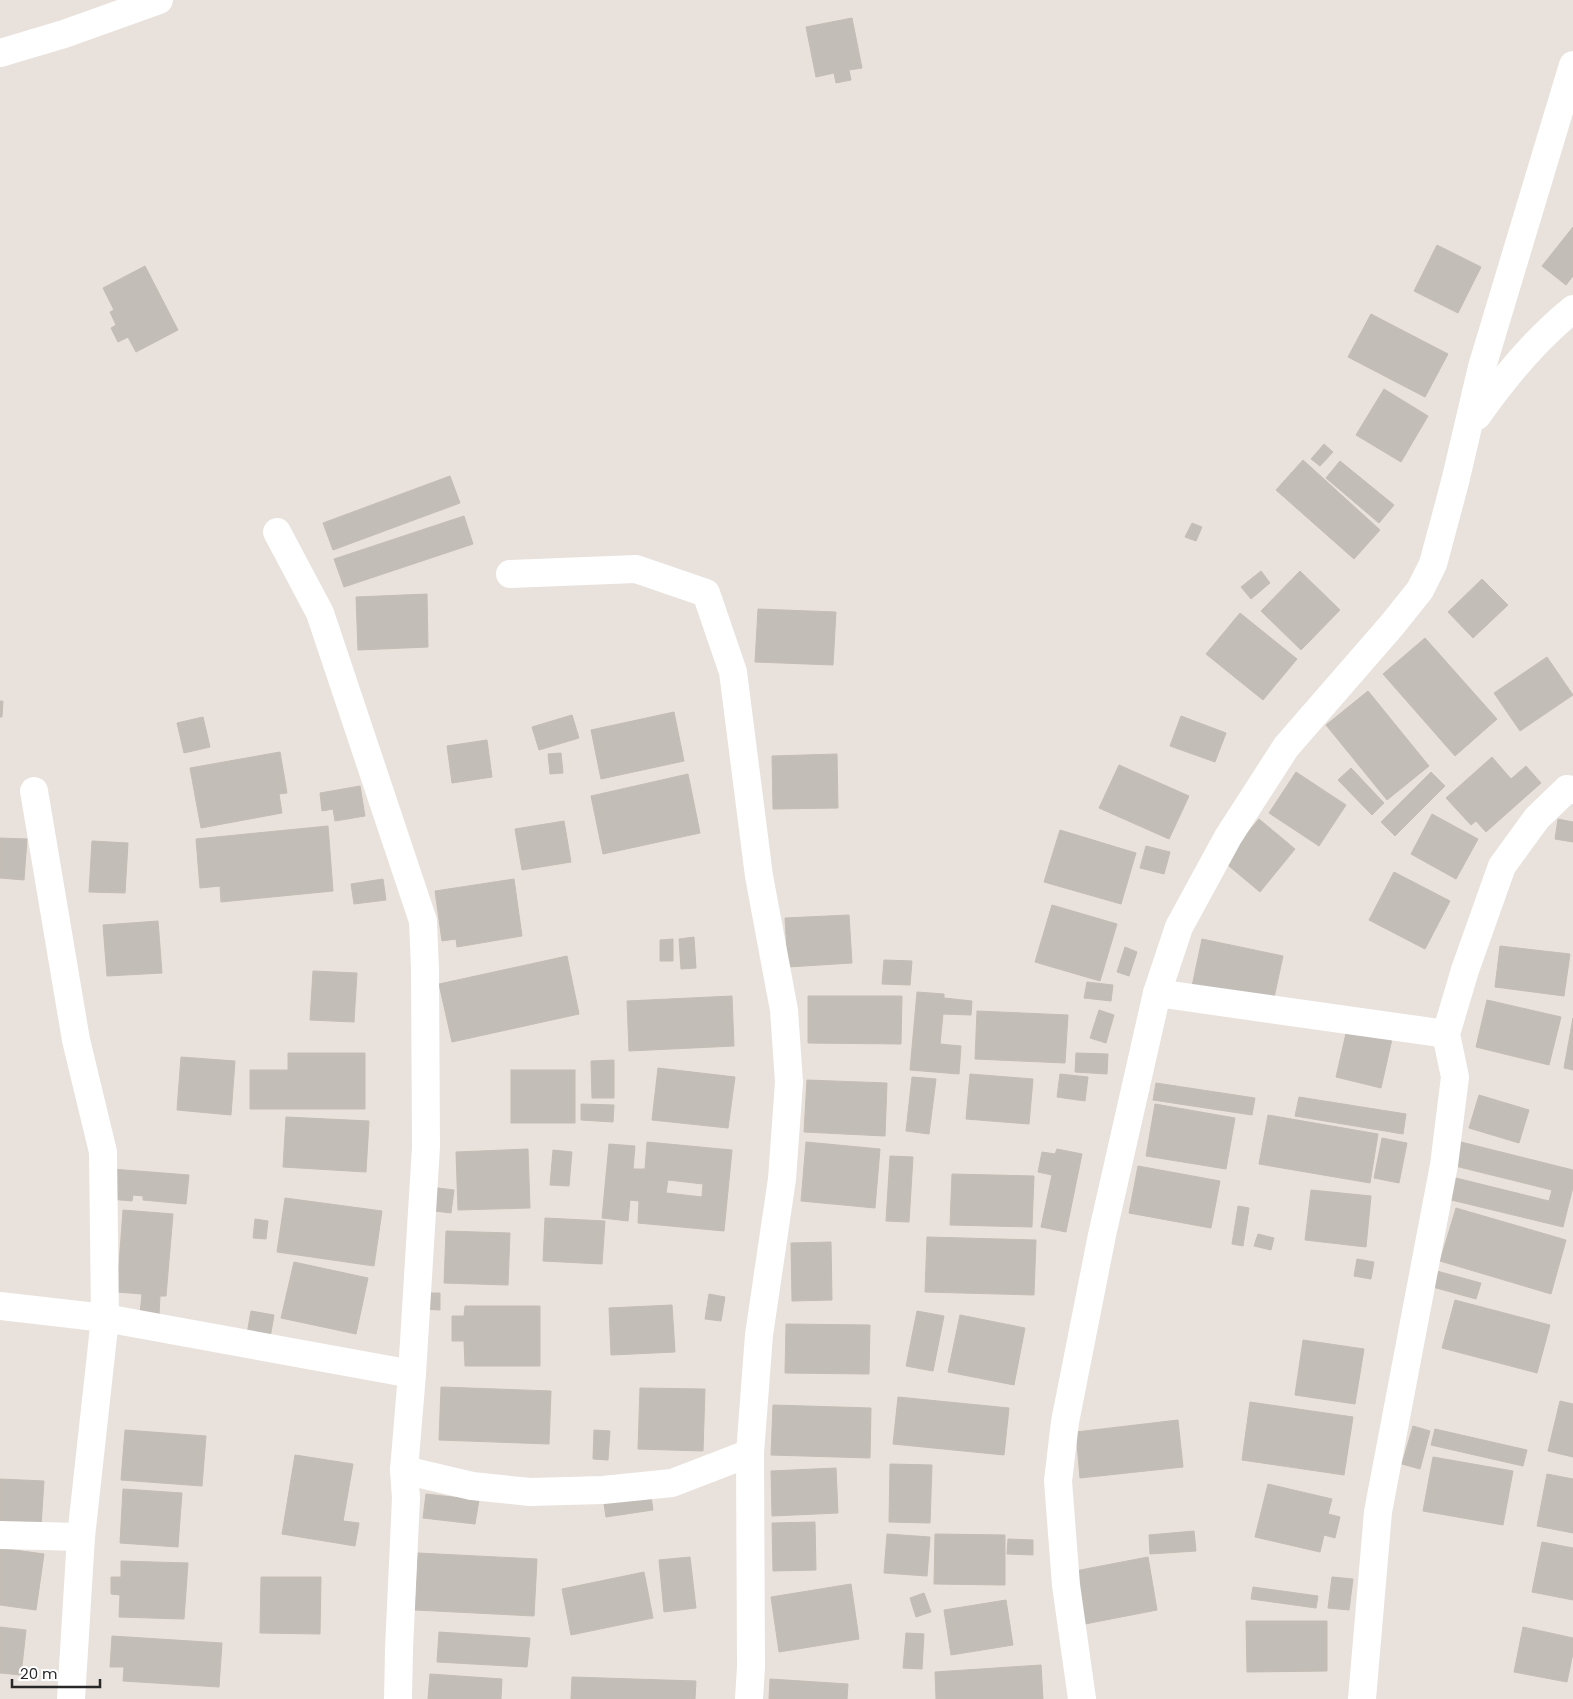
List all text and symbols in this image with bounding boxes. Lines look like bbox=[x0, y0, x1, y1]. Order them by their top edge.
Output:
scale bar bbox=[12, 1656, 100, 1688]
text: 20 m bbox=[20, 1663, 58, 1684]

